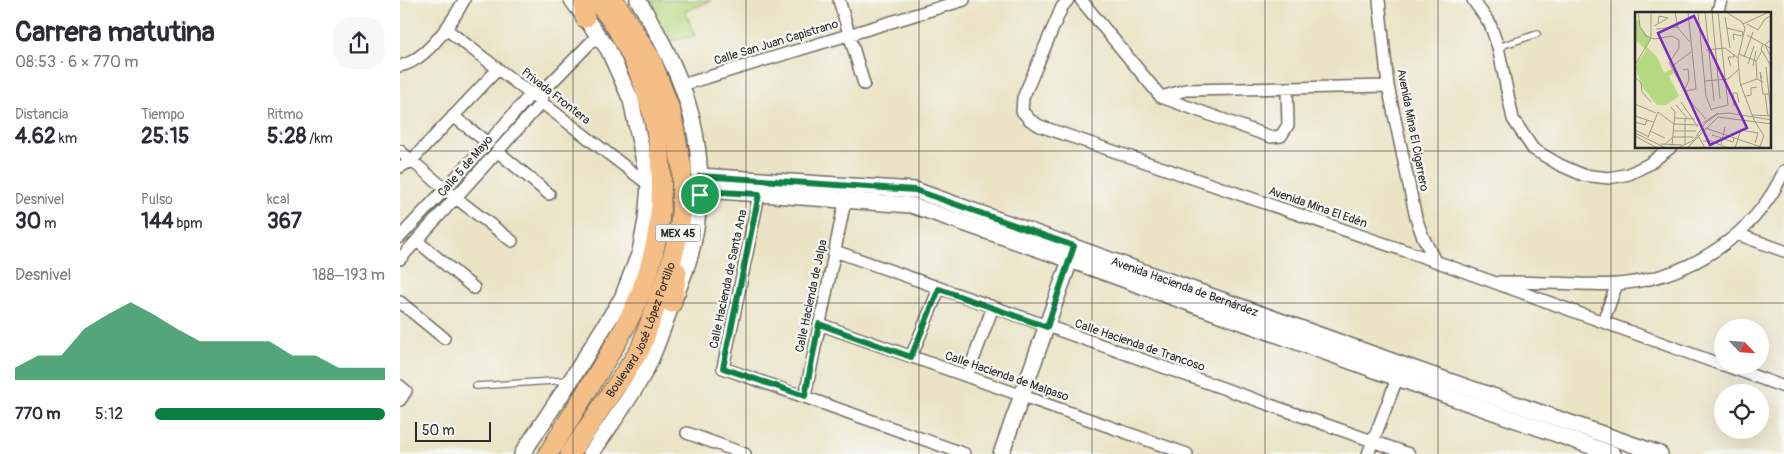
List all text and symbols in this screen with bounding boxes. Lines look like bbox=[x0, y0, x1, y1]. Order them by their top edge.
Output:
inset map bbox=[1635, 12, 1772, 149]
text: Carrera matutina bbox=[15, 15, 215, 50]
street label: Calle San Juan Capistrano bbox=[712, 16, 841, 69]
button: share bbox=[333, 17, 385, 69]
text: 08:53 · 6 × 770 m bbox=[15, 52, 139, 72]
street label: Privada Frontera bbox=[518, 65, 593, 128]
street label: Avenida Mina El Cigarrero bbox=[1393, 68, 1432, 193]
text: Distancia bbox=[15, 106, 68, 123]
text: Tiempo bbox=[141, 106, 185, 123]
text: Ritmo bbox=[267, 106, 303, 123]
text: 4.62 bbox=[15, 123, 56, 150]
text: 25:15 bbox=[141, 123, 189, 150]
text: 5:28 bbox=[267, 123, 306, 150]
text: km bbox=[56, 130, 77, 147]
text: /km bbox=[306, 130, 333, 147]
street label: Calle 5 de Mayo bbox=[435, 132, 497, 200]
pin bbox=[679, 174, 721, 216]
icon: arrive bbox=[686, 181, 714, 209]
street label: Avenida Mina El Edén bbox=[1266, 183, 1370, 232]
text: Desnivel bbox=[15, 191, 64, 208]
text: Pulso bbox=[141, 191, 173, 208]
text: kcal bbox=[267, 191, 290, 208]
text: 30 bbox=[15, 208, 41, 235]
text: 144 bbox=[141, 208, 174, 235]
text: 367 bbox=[267, 208, 302, 235]
street label: Calle Hacienda de Santa Ana bbox=[706, 208, 751, 350]
text: m bbox=[41, 215, 57, 232]
text: bpm bbox=[174, 215, 203, 232]
road number: MEX 45 bbox=[656, 224, 700, 242]
street label: Calle Hacienda de Jalpa bbox=[792, 238, 831, 354]
street label: Avenida Hacienda de Bernárdez bbox=[1109, 254, 1260, 320]
street label: Boulevard José López Portillo bbox=[603, 260, 679, 401]
text: Desnivel bbox=[15, 265, 71, 285]
text: 188–193 m bbox=[312, 265, 385, 285]
street label: Calle Hacienda de Trancoso bbox=[1073, 316, 1207, 375]
north arrow bbox=[1714, 319, 1769, 374]
map controls bbox=[1714, 319, 1769, 439]
street label: Calle Hacienda de Malpaso bbox=[943, 348, 1071, 405]
button: locate bbox=[1714, 384, 1769, 439]
text: 770 m bbox=[15, 404, 61, 424]
text: 5:12 bbox=[95, 404, 123, 424]
scale bar bbox=[415, 419, 491, 442]
text: 50 m bbox=[422, 422, 455, 439]

